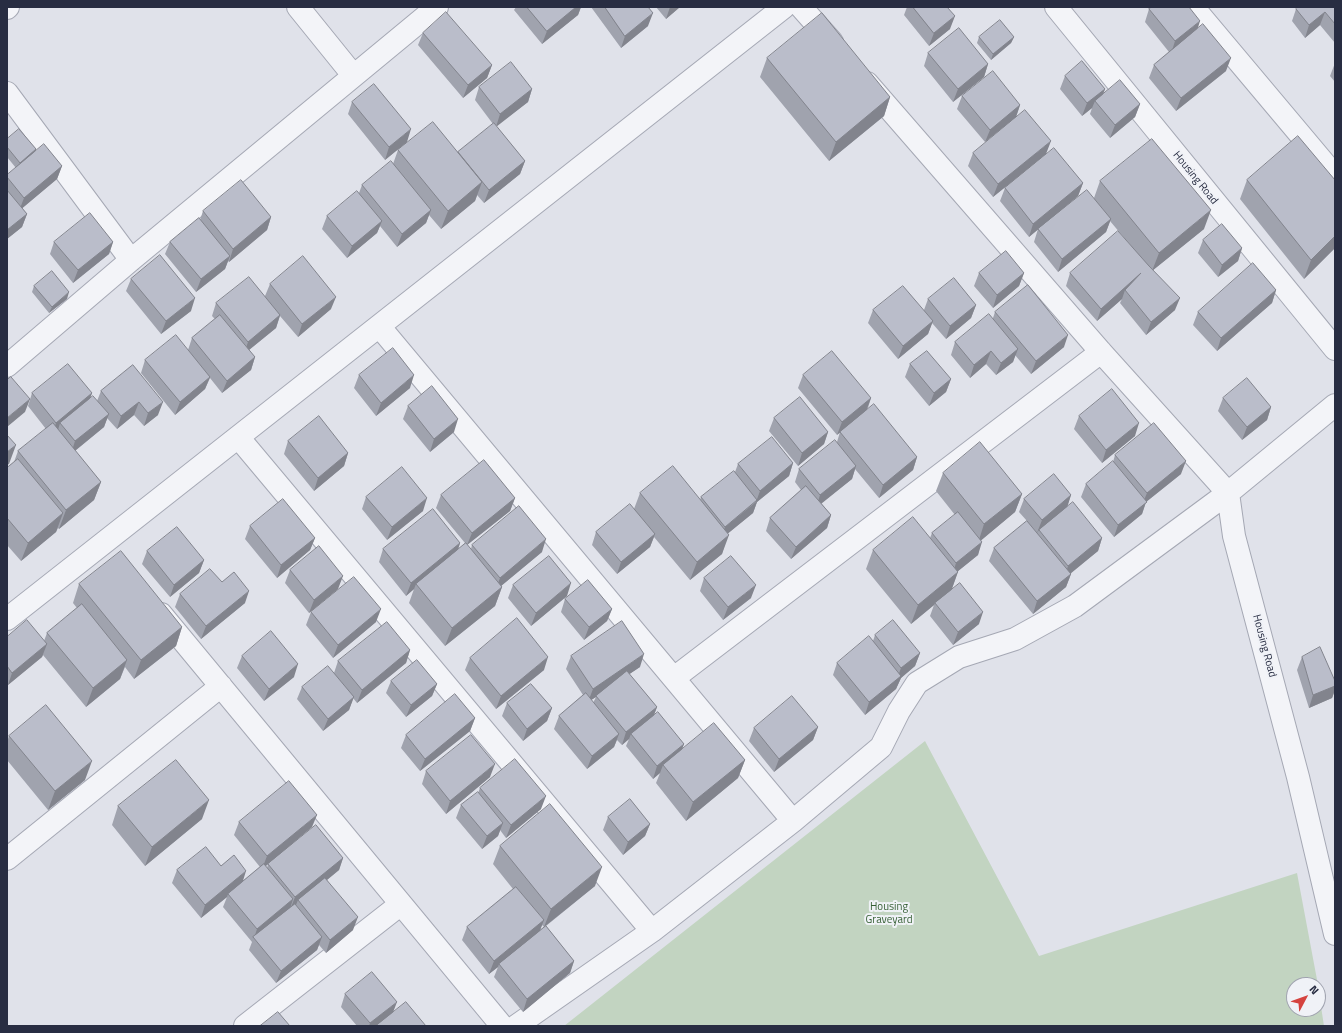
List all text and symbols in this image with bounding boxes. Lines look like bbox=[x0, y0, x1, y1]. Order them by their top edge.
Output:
street label: Housing Road bbox=[1170, 149, 1220, 207]
street label: Housing Road bbox=[1249, 613, 1279, 679]
park label: Housing Graveyard bbox=[866, 900, 912, 926]
north arrow bbox=[1286, 977, 1326, 1017]
text: N bbox=[1306, 982, 1323, 998]

